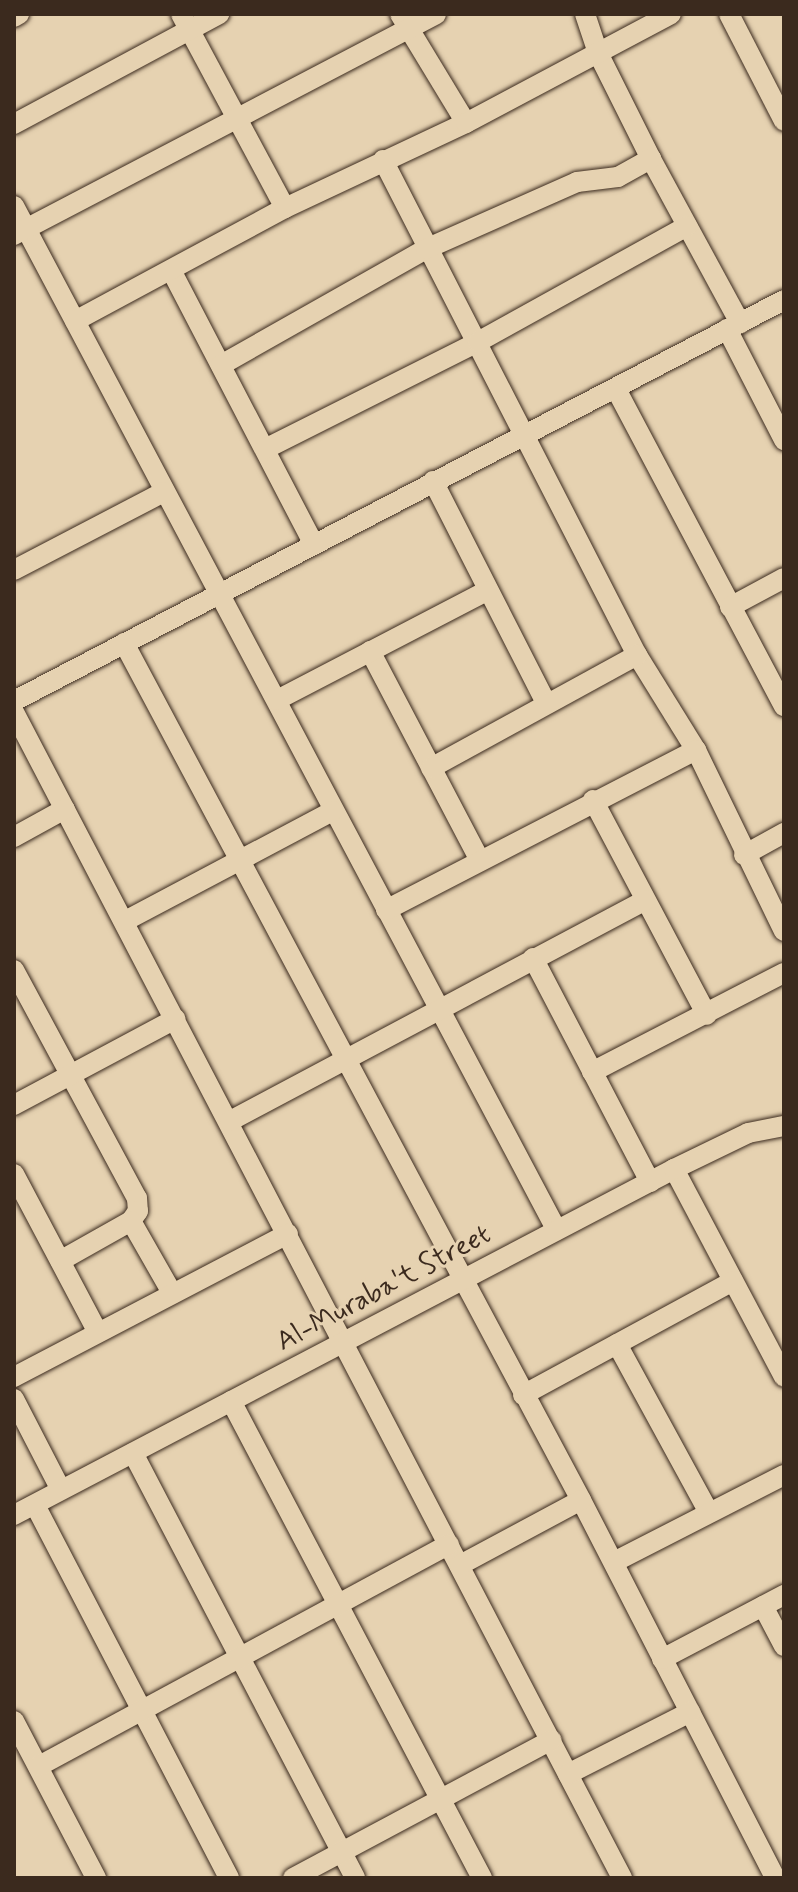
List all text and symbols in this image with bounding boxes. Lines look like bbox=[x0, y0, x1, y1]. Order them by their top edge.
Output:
street label: Al-Muraba't Street bbox=[269, 1217, 499, 1361]

